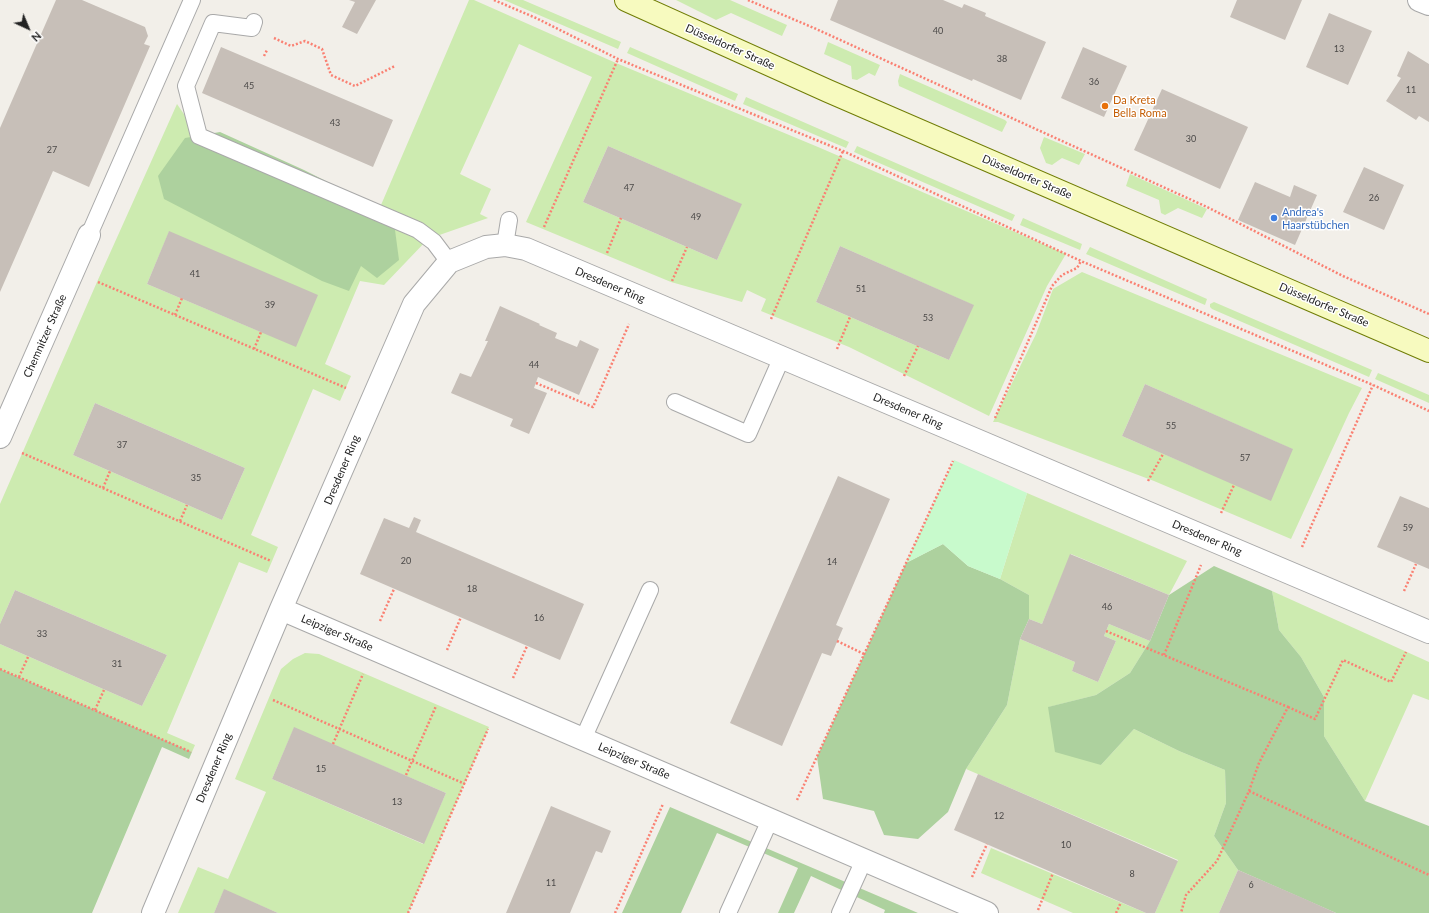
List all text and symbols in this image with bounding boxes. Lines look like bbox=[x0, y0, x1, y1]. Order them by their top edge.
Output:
north arrow bbox=[8, 8, 48, 48]
street label: Düsseldorfer Straße bbox=[683, 21, 777, 73]
house number: 40 bbox=[933, 26, 943, 36]
text: N bbox=[29, 29, 44, 45]
house number: 13 bbox=[1334, 44, 1344, 54]
house number: 38 bbox=[997, 54, 1007, 64]
house number: 36 bbox=[1089, 77, 1099, 87]
house number: 45 bbox=[244, 81, 254, 91]
house number: 11 bbox=[1406, 85, 1416, 95]
place label: Da Kreta Bella Roma bbox=[1113, 93, 1167, 119]
marker: Da Kreta Bella Roma bbox=[1100, 101, 1110, 111]
house number: 43 bbox=[330, 118, 340, 128]
house number: 30 bbox=[1186, 134, 1196, 144]
house number: 27 bbox=[47, 145, 57, 155]
street label: Düsseldorfer Straße bbox=[980, 152, 1074, 202]
house number: 47 bbox=[624, 183, 634, 193]
house number: 26 bbox=[1369, 193, 1379, 203]
place label: Andrea's Haarstübchen bbox=[1282, 205, 1349, 231]
house number: 49 bbox=[691, 212, 701, 222]
marker: Andrea's Haarstübchen bbox=[1269, 213, 1279, 223]
street label: Dresdener Ring bbox=[573, 264, 647, 306]
house number: 41 bbox=[190, 269, 200, 279]
street label: Düsseldorfer Straße bbox=[1277, 280, 1371, 330]
house number: 51 bbox=[856, 284, 866, 294]
street label: Chemnitzer Straße bbox=[21, 292, 69, 380]
house number: 39 bbox=[265, 300, 275, 310]
house number: 53 bbox=[923, 313, 933, 323]
house number: 44 bbox=[529, 360, 539, 370]
street label: Dresdener Ring bbox=[871, 390, 945, 432]
house number: 55 bbox=[1166, 421, 1176, 431]
street label: Dresdener Ring bbox=[321, 433, 363, 507]
house number: 37 bbox=[117, 440, 127, 450]
house number: 57 bbox=[1240, 453, 1250, 463]
house number: 35 bbox=[191, 473, 201, 483]
street label: Dresdener Ring bbox=[1170, 517, 1244, 559]
house number: 59 bbox=[1403, 523, 1413, 533]
house number: 20 bbox=[401, 556, 411, 566]
house number: 14 bbox=[827, 557, 837, 567]
house number: 18 bbox=[467, 584, 477, 594]
house number: 46 bbox=[1102, 602, 1112, 612]
street label: Leipziger Straße bbox=[299, 612, 375, 654]
house number: 16 bbox=[534, 613, 544, 623]
house number: 33 bbox=[37, 629, 47, 639]
house number: 31 bbox=[112, 659, 122, 669]
street label: Dresdener Ring bbox=[193, 731, 235, 805]
street label: Leipziger Straße bbox=[596, 740, 672, 782]
house number: 15 bbox=[316, 764, 326, 774]
house number: 13 bbox=[392, 797, 402, 807]
house number: 12 bbox=[994, 811, 1004, 821]
house number: 10 bbox=[1061, 840, 1071, 850]
house number: 8 bbox=[1129, 869, 1135, 879]
house number: 11 bbox=[546, 878, 556, 888]
house number: 6 bbox=[1248, 880, 1254, 890]

